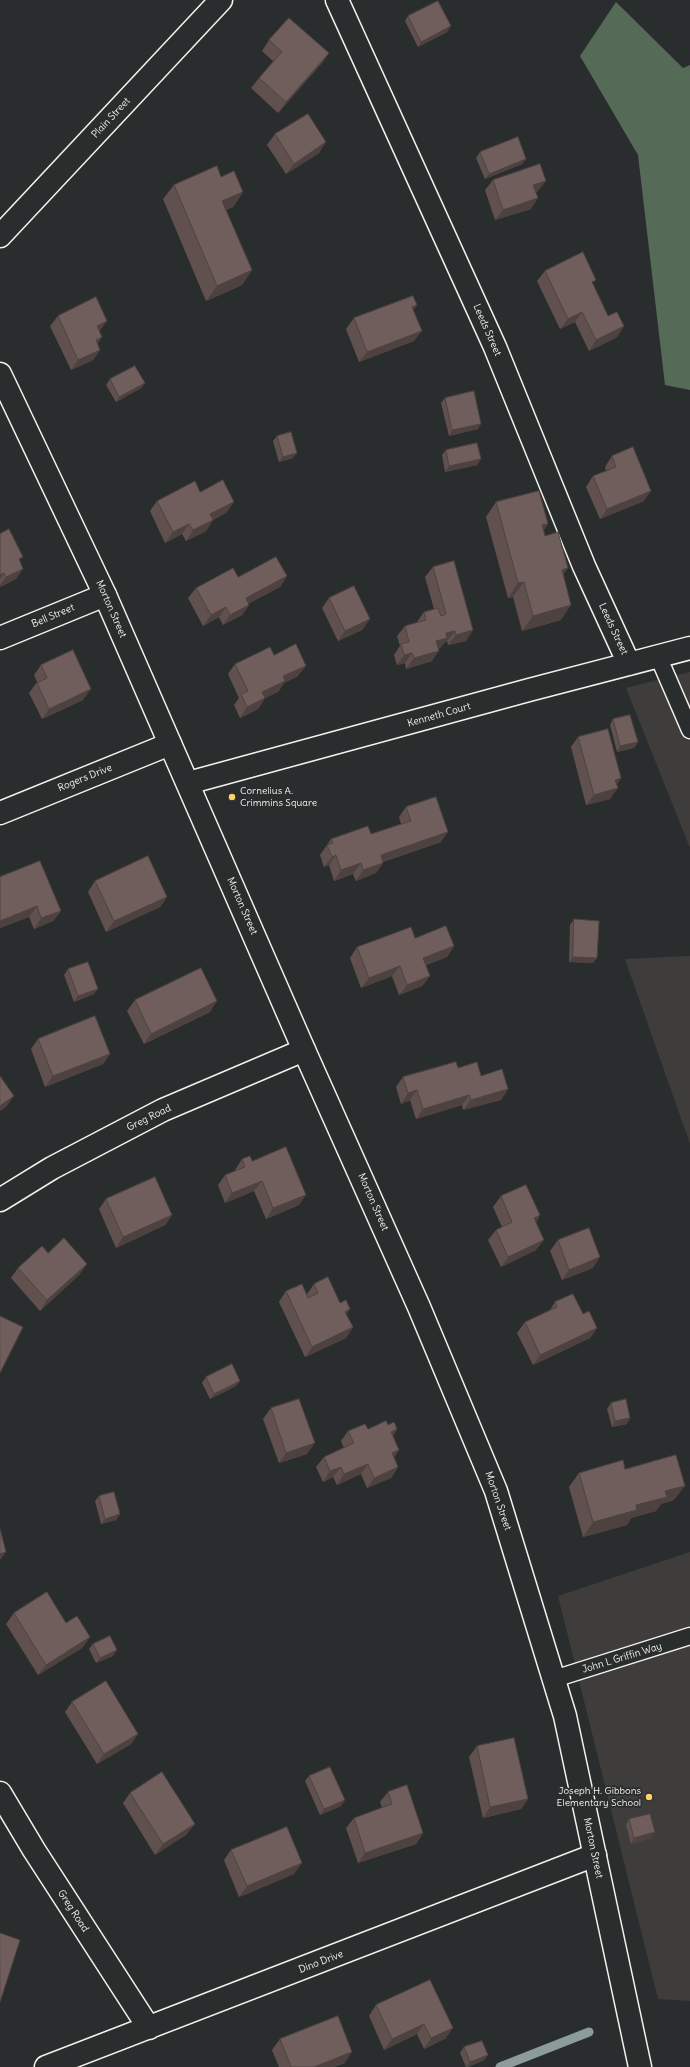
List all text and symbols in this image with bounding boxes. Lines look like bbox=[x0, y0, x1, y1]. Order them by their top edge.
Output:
street label: Plain Street bbox=[89, 95, 133, 141]
street label: Leeds Street bbox=[470, 302, 504, 358]
street label: Morton Street bbox=[93, 578, 129, 640]
street label: Leeds Street bbox=[596, 601, 630, 657]
street label: Bell Street bbox=[30, 602, 76, 630]
street label: Kenneth Court bbox=[406, 700, 472, 730]
street label: Rogers Drive bbox=[56, 762, 114, 794]
place label: Cornelius A. Crimmins Square bbox=[240, 785, 317, 808]
marker: Cornelius A. Crimmins Square bbox=[227, 792, 237, 802]
street label: Morton Street bbox=[224, 875, 260, 937]
street label: Greg Road bbox=[125, 1102, 173, 1134]
street label: Morton Street bbox=[355, 1171, 391, 1233]
street label: Morton Street bbox=[482, 1470, 514, 1532]
street label: John L Griffin Way bbox=[581, 1640, 663, 1676]
place label: Joseph H. Gibbons Elementary School bbox=[557, 1785, 641, 1808]
marker: Joseph H. Gibbons Elementary School bbox=[644, 1792, 654, 1802]
street label: Morton Street bbox=[581, 1817, 605, 1879]
street label: Greg Road bbox=[55, 1888, 91, 1934]
street label: Dino Drive bbox=[297, 1948, 345, 1976]

